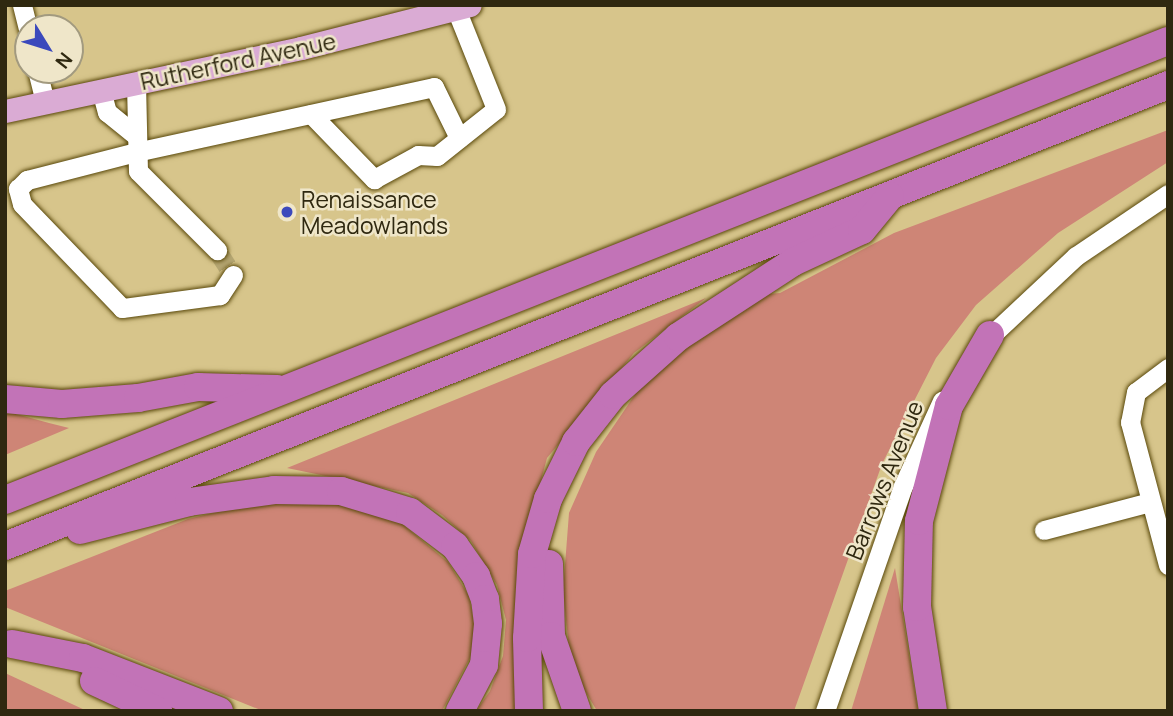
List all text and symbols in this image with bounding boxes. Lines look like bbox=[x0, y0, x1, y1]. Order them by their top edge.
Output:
north arrow bbox=[14, 14, 84, 84]
street label: Rutherford Avenue bbox=[138, 27, 338, 95]
text: N bbox=[50, 47, 78, 74]
place label: Renaissance Meadowlands bbox=[301, 185, 448, 239]
marker: Renaissance Meadowlands bbox=[279, 204, 295, 220]
street label: Barrows Avenue bbox=[840, 396, 928, 564]

